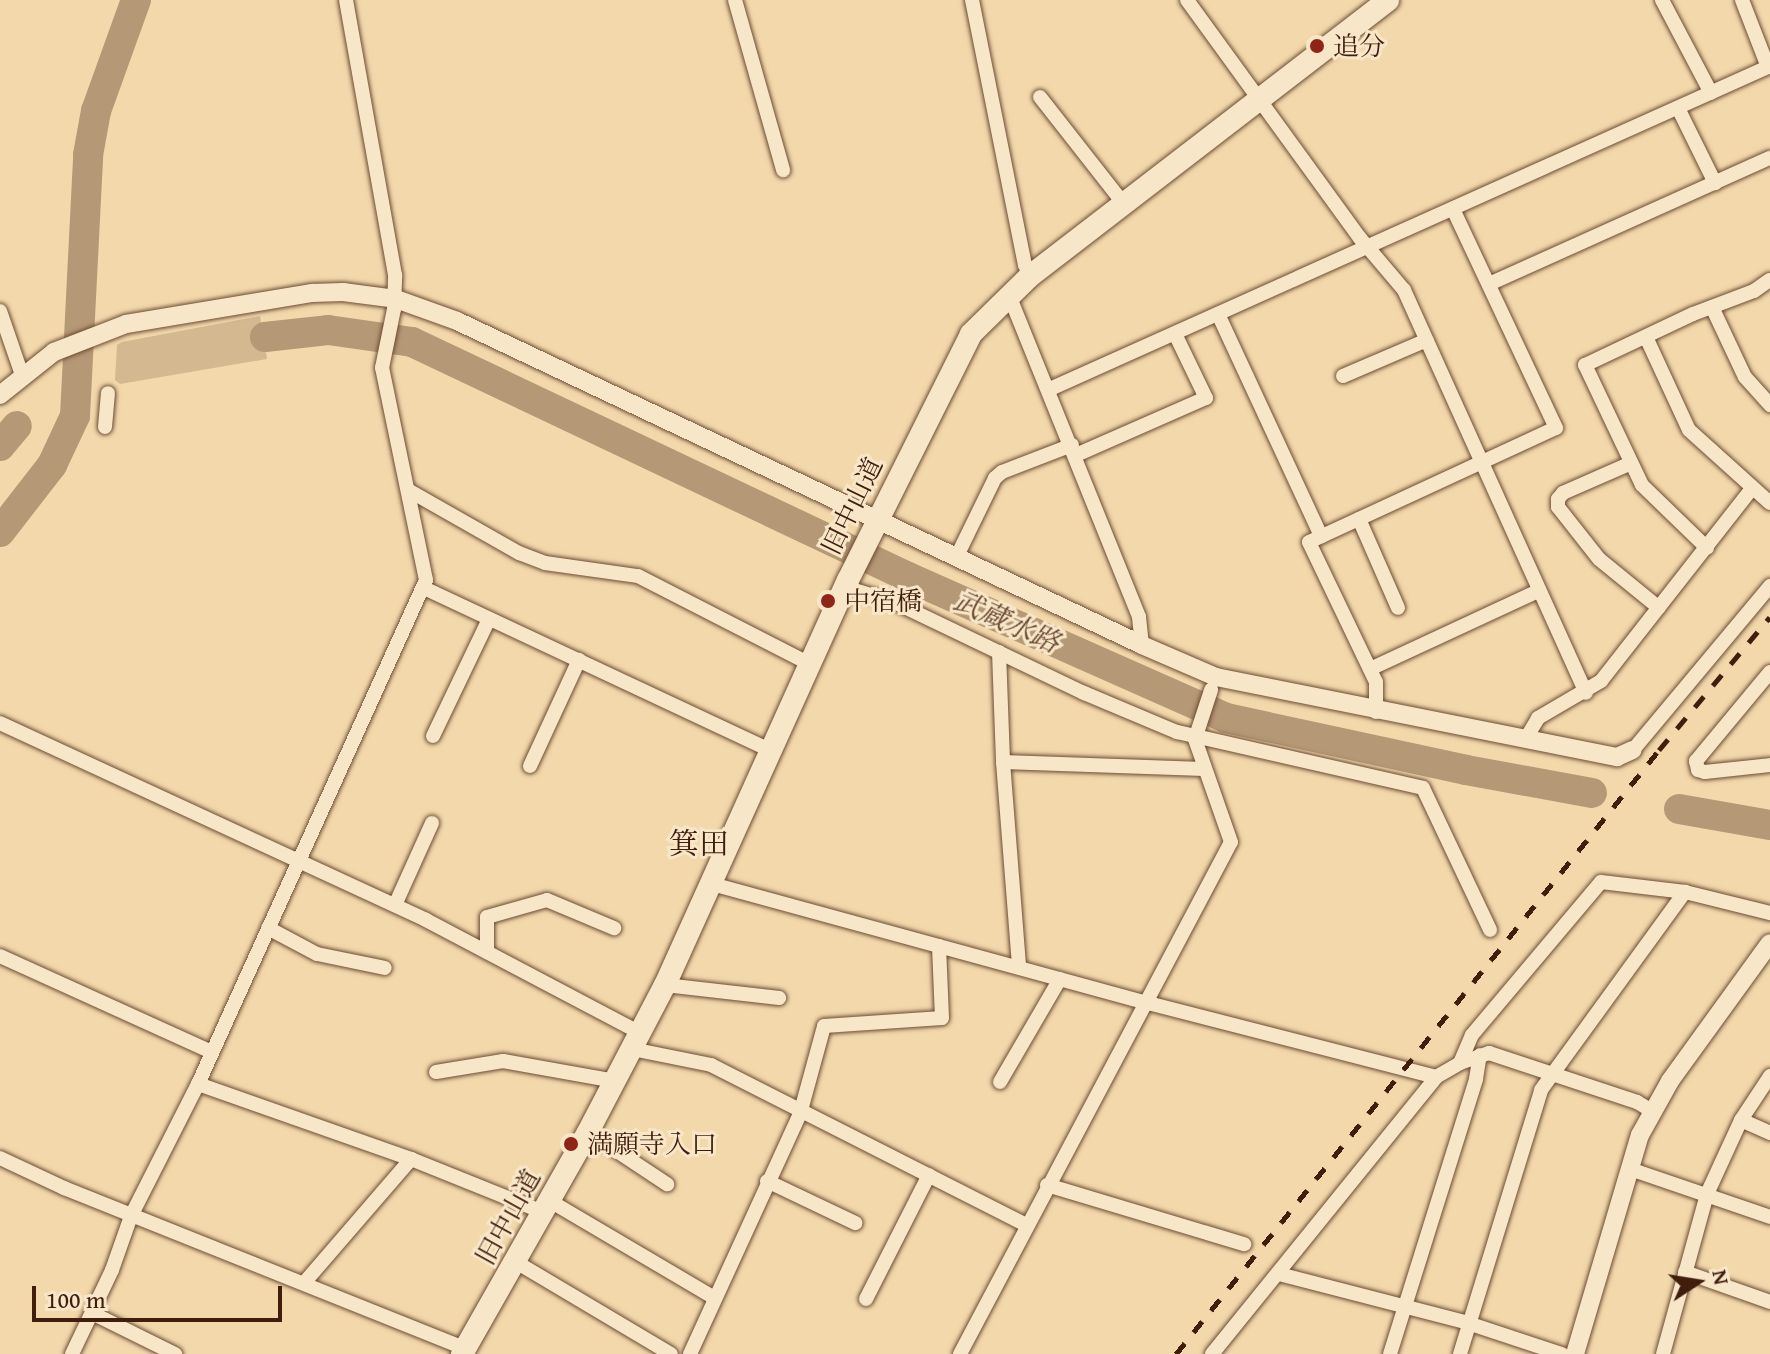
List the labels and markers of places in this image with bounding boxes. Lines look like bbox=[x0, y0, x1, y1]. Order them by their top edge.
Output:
place label: 追分 bbox=[1333, 30, 1385, 62]
marker: 追分 bbox=[1308, 37, 1326, 55]
place label: 中宿橋 bbox=[844, 585, 922, 617]
marker: 中宿橋 bbox=[819, 592, 837, 610]
place label: 満願寺入口 bbox=[587, 1128, 717, 1160]
marker: 満願寺入口 bbox=[562, 1135, 580, 1153]

